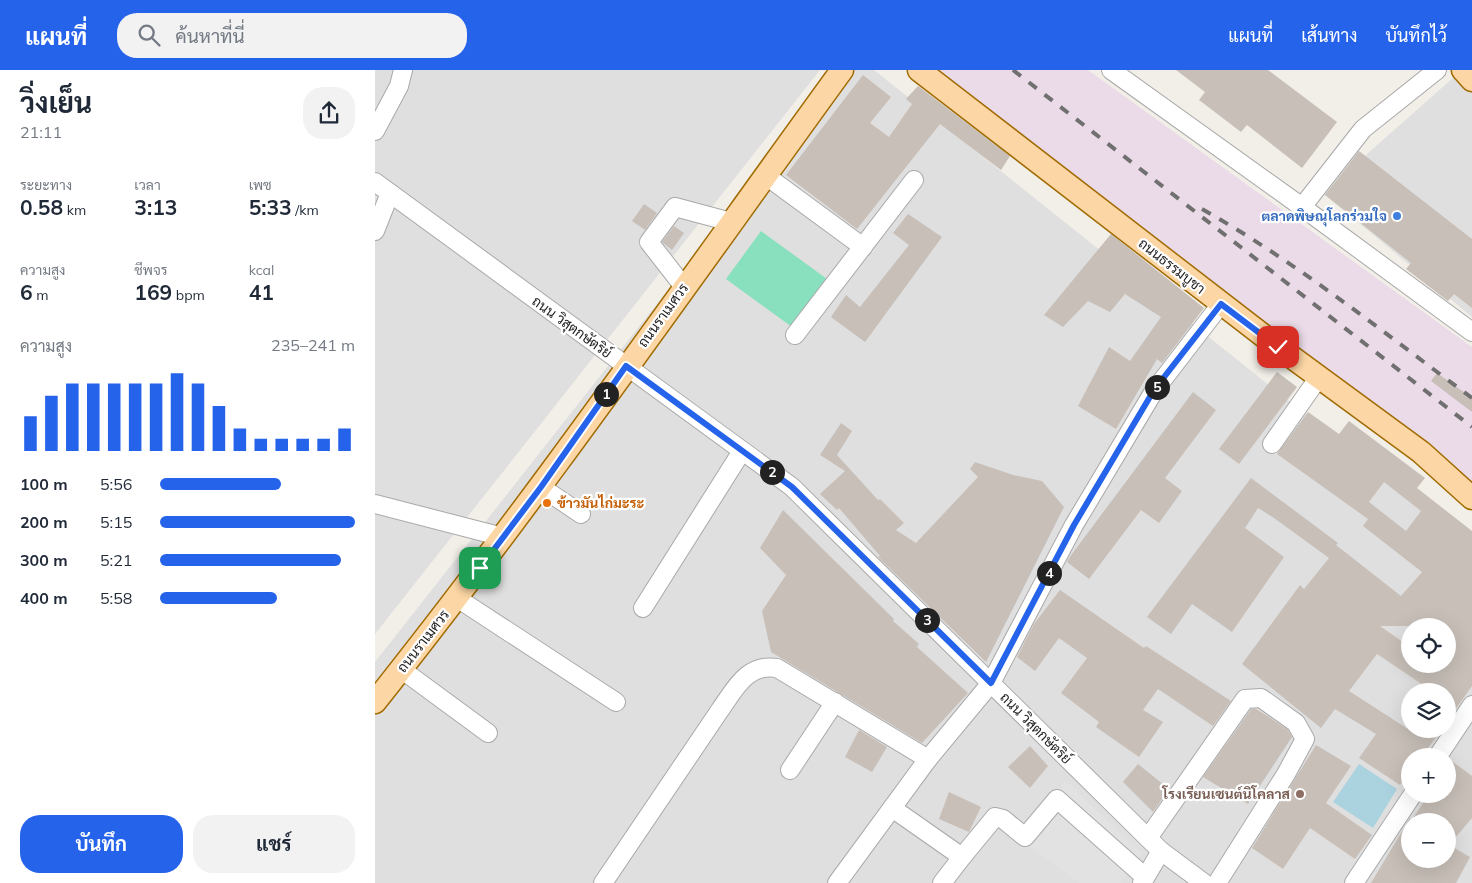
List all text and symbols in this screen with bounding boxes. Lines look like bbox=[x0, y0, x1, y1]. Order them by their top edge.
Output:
search box bbox=[117, 13, 467, 58]
text: แผนที่ bbox=[25, 21, 87, 51]
icon: search bbox=[135, 21, 163, 49]
text: ค้นหาที่นี่ bbox=[175, 24, 245, 48]
text: แผนที่ bbox=[1228, 24, 1273, 47]
text: เส้นทาง bbox=[1301, 24, 1357, 47]
text: บันทึกไว้ bbox=[1385, 24, 1447, 47]
text: วิ่งเย็น bbox=[20, 85, 92, 120]
button: share bbox=[303, 87, 355, 139]
text: 21:11 bbox=[20, 122, 62, 142]
text: ระยะทาง bbox=[20, 176, 72, 194]
text: เวลา bbox=[134, 176, 161, 194]
text: เพซ bbox=[249, 176, 272, 194]
text: 0.58 bbox=[20, 194, 63, 220]
text: 3:13 bbox=[134, 194, 177, 220]
text: 5:33 bbox=[249, 194, 292, 220]
text: km bbox=[63, 201, 86, 219]
text: /km bbox=[292, 201, 319, 219]
place label: ตลาดพิษณุโลกร่วมใจ bbox=[1262, 207, 1387, 227]
marker: ตลาดพิษณุโลกร่วมใจ bbox=[1391, 210, 1403, 222]
street label: ถนนธรรมบูชา bbox=[1134, 234, 1209, 299]
text: ความสูง bbox=[20, 261, 65, 279]
text: ชีพจร bbox=[134, 261, 167, 279]
text: kcal bbox=[249, 261, 274, 279]
text: 6 bbox=[20, 279, 33, 305]
text: 169 bbox=[134, 279, 172, 305]
text: 41 bbox=[249, 279, 274, 305]
street label: ถนนราเมศวร bbox=[634, 279, 692, 351]
text: m bbox=[33, 286, 49, 304]
text: bpm bbox=[172, 286, 205, 304]
street label: ถนน วิสุตกษัตริย์ bbox=[528, 292, 615, 363]
pin bbox=[1257, 326, 1299, 368]
icon: check bbox=[1264, 333, 1292, 361]
text: 235–241 m bbox=[271, 335, 355, 355]
text: ความสูง bbox=[20, 336, 72, 356]
pin: 5 bbox=[1145, 374, 1169, 400]
text: 5 bbox=[1153, 378, 1162, 396]
pin: 1 bbox=[593, 382, 619, 406]
text: 1 bbox=[602, 385, 611, 403]
pin: 2 bbox=[759, 460, 785, 484]
text: 2 bbox=[768, 463, 777, 481]
text: 100 m bbox=[20, 474, 68, 494]
text: 5:56 bbox=[100, 474, 132, 494]
place label: ข้าวมันไก่มะระ bbox=[557, 494, 645, 512]
marker: ข้าวมันไก่มะระ bbox=[541, 497, 553, 509]
text: 200 m bbox=[20, 512, 68, 532]
text: 5:15 bbox=[100, 512, 132, 532]
pin bbox=[459, 547, 501, 589]
text: 300 m bbox=[20, 550, 68, 570]
text: 5:21 bbox=[100, 550, 132, 570]
icon: arrive bbox=[466, 554, 494, 582]
pin: 4 bbox=[1037, 560, 1061, 586]
text: 4 bbox=[1045, 564, 1054, 582]
text: 400 m bbox=[20, 588, 68, 608]
text: 5:58 bbox=[100, 588, 132, 608]
street label: ถนนราเมศวร bbox=[393, 606, 453, 676]
pin: 3 bbox=[915, 608, 939, 632]
text: 3 bbox=[923, 611, 932, 629]
map controls bbox=[1401, 618, 1456, 868]
button: locate bbox=[1401, 618, 1456, 673]
button: layers bbox=[1401, 683, 1456, 738]
street label: ถนน วิสุตกษัตริย์ bbox=[996, 688, 1076, 768]
button: + bbox=[1401, 748, 1456, 803]
place label: โรงเรียนเซนต์นิโคลาส bbox=[1161, 785, 1290, 803]
marker: โรงเรียนเซนต์นิโคลาส bbox=[1294, 788, 1306, 800]
button: − bbox=[1401, 813, 1456, 868]
button: บันทึก bbox=[20, 815, 183, 873]
button: แชร์ bbox=[193, 815, 355, 873]

